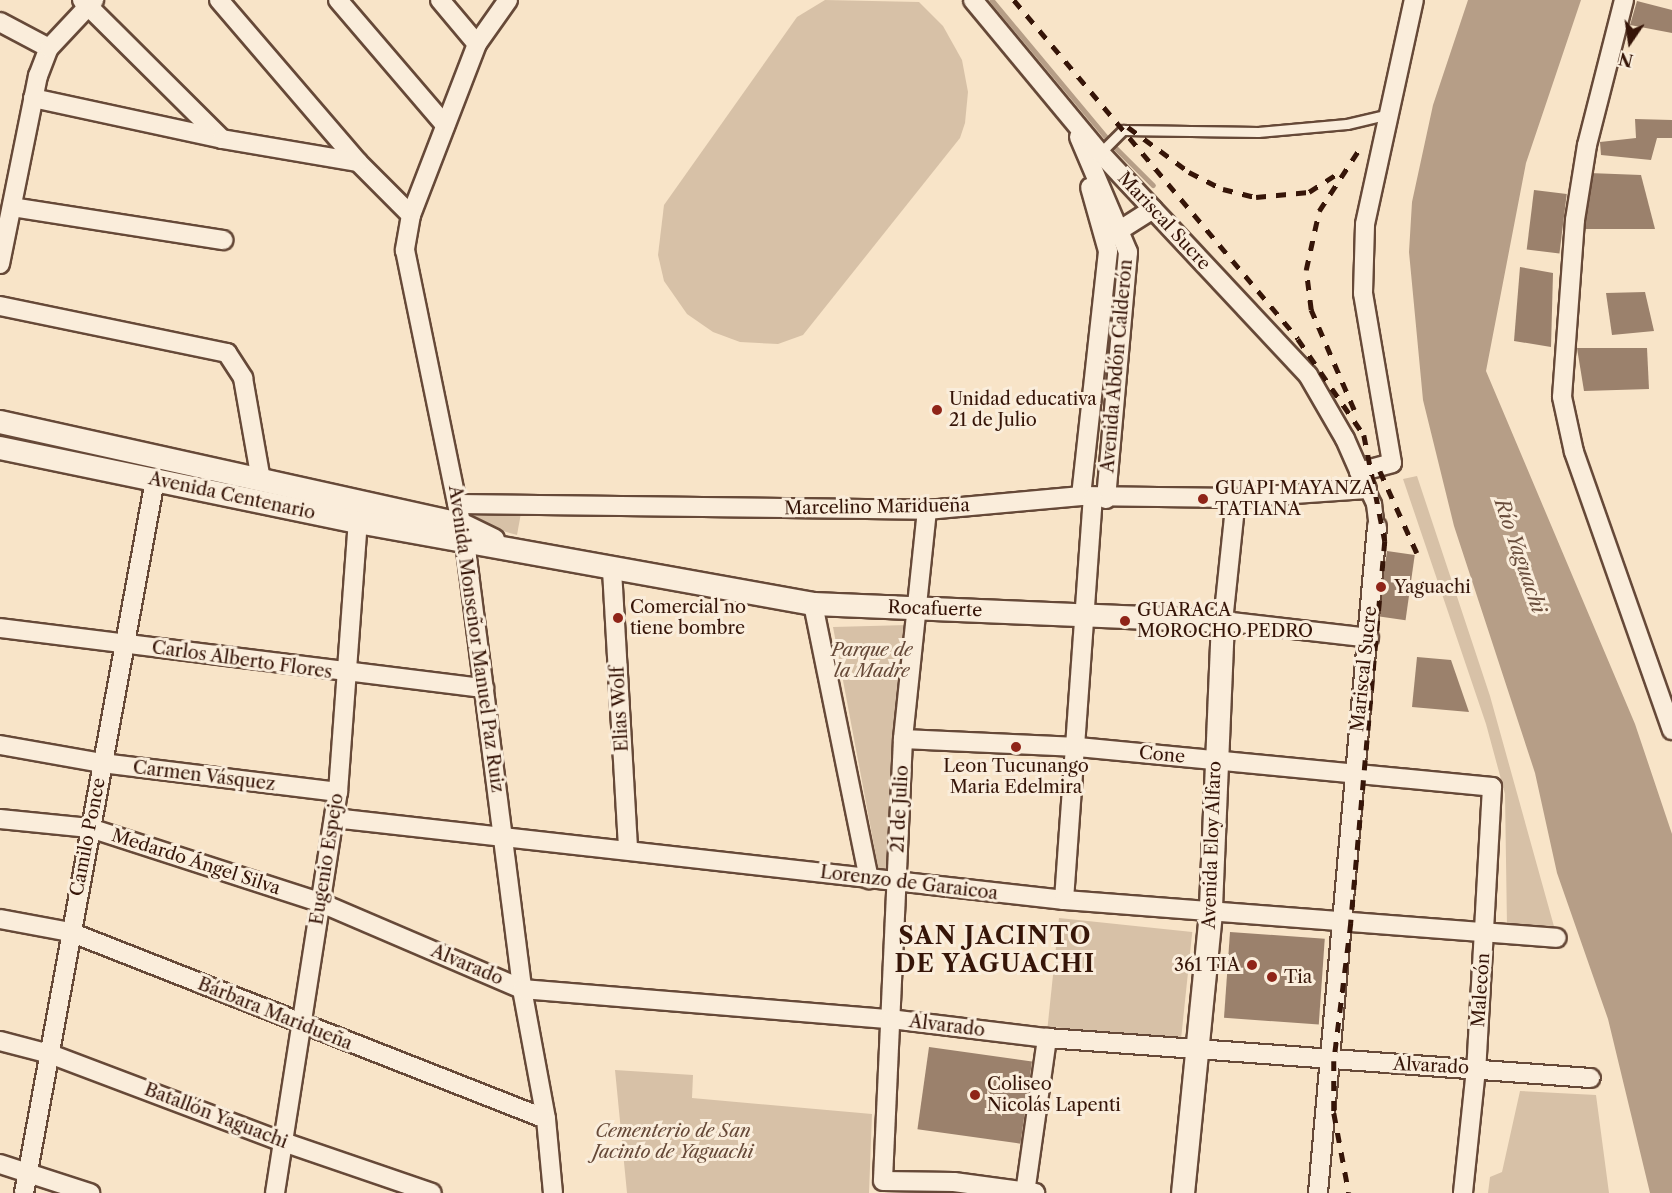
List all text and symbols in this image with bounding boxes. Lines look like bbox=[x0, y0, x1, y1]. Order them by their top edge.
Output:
north arrow bbox=[1600, 12, 1660, 72]
text: N bbox=[1617, 48, 1635, 71]
street label: Mariscal Sucre bbox=[1113, 167, 1215, 275]
street label: Avenida Abdón Calderón bbox=[1097, 258, 1137, 474]
place label: Unidad educativa 21 de Julio bbox=[949, 389, 1097, 432]
marker: Unidad educativa 21 de Julio bbox=[930, 403, 944, 417]
street label: Avenida Centenario bbox=[147, 468, 317, 524]
place label: GUAPI MAYANZA TATIANA bbox=[1215, 478, 1375, 520]
street label: Avenida Monseñor Manuel Paz Ruiz bbox=[444, 484, 508, 794]
marker: GUAPI MAYANZA TATIANA bbox=[1196, 492, 1210, 506]
street label: Marcelino Maridueña bbox=[784, 495, 970, 519]
water label: Río Yaguachi bbox=[1489, 496, 1551, 616]
place label: Yaguachi bbox=[1394, 576, 1471, 598]
marker: Yaguachi bbox=[1372, 578, 1390, 596]
place label: Comercial no tiene bombre bbox=[630, 597, 746, 640]
street label: Rocafuerte bbox=[887, 597, 983, 621]
place label: GUARACA MOROCHO PEDRO bbox=[1137, 600, 1313, 642]
street label: Mariscal Sucre bbox=[1347, 605, 1381, 733]
marker: Comercial no tiene bombre bbox=[611, 611, 625, 625]
marker: GUARACA MOROCHO PEDRO bbox=[1118, 614, 1132, 628]
street label: Carlos Alberto Flores bbox=[150, 637, 334, 683]
park label: Parque de la Madre bbox=[831, 640, 913, 682]
street label: Elias Wolf bbox=[607, 665, 633, 753]
marker: Leon Tucunango Maria Edelmira bbox=[1009, 740, 1023, 754]
street label: Cone bbox=[1138, 742, 1186, 768]
place label: Leon Tucunango Maria Edelmira bbox=[943, 756, 1089, 798]
street label: Carmen Vásquez bbox=[131, 757, 277, 795]
street label: Avenida Eloy Alfaro bbox=[1198, 760, 1226, 930]
street label: 21 de Julio bbox=[887, 765, 913, 853]
street label: Camilo Ponce bbox=[66, 776, 110, 898]
street label: Eugenio Espejo bbox=[306, 792, 348, 926]
street label: Medardo Ángel Silva bbox=[109, 824, 283, 900]
street label: Lorenzo de Garaicoa bbox=[819, 861, 999, 905]
district label: SAN JACINTO DE YAGUACHI bbox=[894, 922, 1096, 978]
street label: Alvarado bbox=[428, 940, 506, 990]
street label: Malecón bbox=[1468, 952, 1494, 1028]
place label: 361 TIA bbox=[1174, 954, 1240, 976]
marker: 361 TIA bbox=[1245, 958, 1259, 972]
place label: Tia bbox=[1284, 966, 1312, 988]
marker: Tia bbox=[1265, 970, 1279, 984]
street label: Bárbara Maridueña bbox=[194, 973, 356, 1055]
street label: Alvarado bbox=[908, 1011, 986, 1041]
street label: Alvarado bbox=[1392, 1053, 1470, 1079]
place label: Coliseo Nicolás Lapenti bbox=[987, 1074, 1121, 1116]
street label: Batallón Yaguachi bbox=[141, 1079, 291, 1153]
marker: Coliseo Nicolás Lapenti bbox=[968, 1088, 982, 1102]
park label: Cementerio de San Jacinto de Yaguachi bbox=[593, 1121, 753, 1164]

